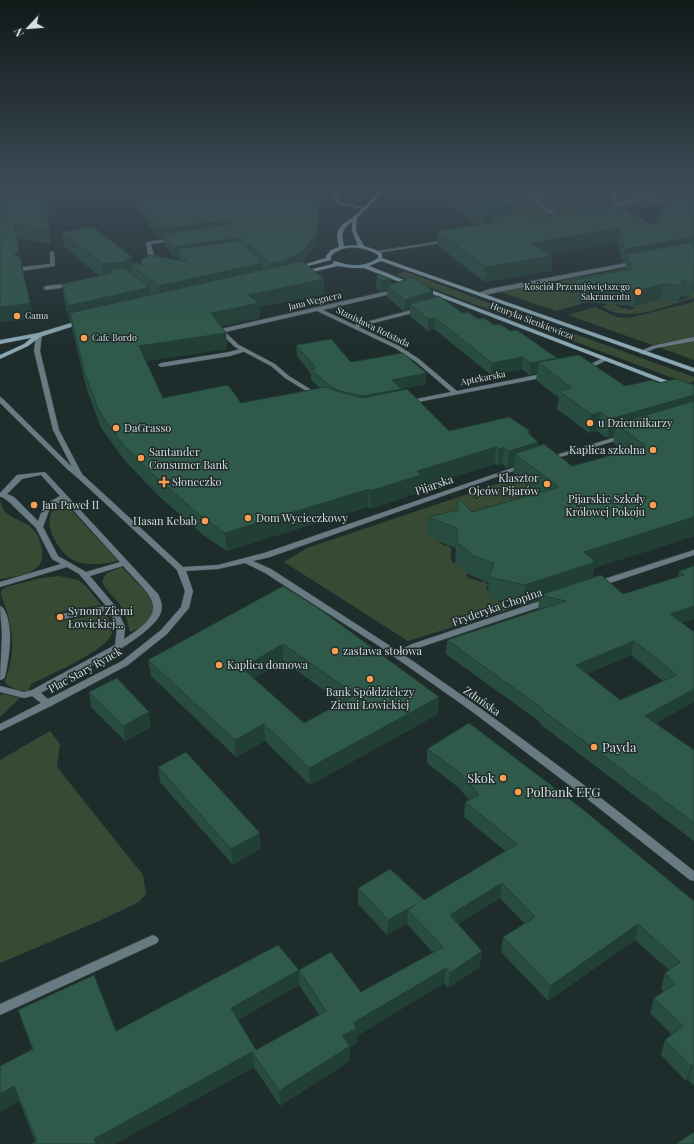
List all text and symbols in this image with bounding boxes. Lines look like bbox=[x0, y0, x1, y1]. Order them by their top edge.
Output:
north arrow bbox=[8, 8, 48, 48]
text: N bbox=[10, 26, 27, 39]
place label: Kościół Przenajświętszego Sakramentu bbox=[524, 280, 631, 302]
marker: Kościół Przenajświętszego Sakramentu bbox=[633, 287, 643, 297]
street label: Jana Wegnera bbox=[286, 288, 343, 312]
street label: Henryka Sienkiewicza bbox=[489, 299, 576, 342]
street label: Stanisława Rotstada bbox=[335, 303, 413, 349]
place label: Gama bbox=[25, 309, 49, 321]
marker: Gama bbox=[12, 311, 22, 321]
place label: Cafe Bordo bbox=[92, 331, 137, 343]
marker: Cafe Bordo bbox=[79, 333, 89, 343]
street label: Aptekarska bbox=[458, 367, 507, 387]
place label: u Dziennikarzy bbox=[598, 415, 673, 430]
marker: u Dziennikarzy bbox=[585, 418, 595, 428]
place label: DaGrasso bbox=[124, 420, 171, 435]
marker: DaGrasso bbox=[111, 423, 121, 433]
place label: Kaplica szkolna bbox=[569, 442, 646, 457]
place label: Santander Consumer Bank bbox=[149, 444, 228, 472]
marker: Kaplica szkolna bbox=[648, 445, 658, 455]
marker: Santander Consumer Bank bbox=[136, 453, 146, 463]
place label: Klasztor Ojców Pijarów bbox=[469, 470, 540, 498]
street label: Pijarska bbox=[413, 471, 455, 498]
place label: Słoneczko bbox=[172, 474, 222, 489]
marker: Słoneczko bbox=[159, 477, 169, 487]
marker: Klasztor Ojców Pijarów bbox=[542, 479, 552, 489]
place label: Pijarskie Szkoły Królowej Pokoju bbox=[565, 491, 646, 519]
place label: Jan Paweł II bbox=[41, 497, 99, 512]
marker: Jan Paweł II bbox=[29, 500, 39, 510]
marker: Pijarskie Szkoły Królowej Pokoju bbox=[648, 500, 658, 510]
place label: Dom Wycieczkowy bbox=[256, 510, 348, 525]
place label: Hasan Kebab bbox=[133, 513, 197, 528]
marker: Dom Wycieczkowy bbox=[243, 513, 253, 523]
marker: Hasan Kebab bbox=[200, 516, 210, 526]
street label: Fryderyka Chopina bbox=[450, 584, 544, 629]
place label: Synom Ziemi Łowickiej... bbox=[68, 603, 133, 631]
marker: Synom Ziemi Łowickiej... bbox=[55, 612, 65, 622]
street label: Plac Stary Rynek bbox=[45, 643, 124, 696]
place label: zastawa stołowa bbox=[343, 643, 423, 658]
marker: zastawa stołowa bbox=[330, 646, 340, 656]
place label: Kaplica domowa bbox=[227, 657, 308, 672]
marker: Kaplica domowa bbox=[214, 660, 224, 670]
marker: Bank Spółdzielczy Ziemi Łowickiej bbox=[365, 674, 375, 684]
street label: Zduńska bbox=[461, 682, 504, 719]
place label: Bank Spółdzielczy Ziemi Łowickiej bbox=[326, 684, 415, 712]
place label: Payda bbox=[602, 738, 637, 755]
marker: Payda bbox=[589, 742, 599, 752]
place label: Skok bbox=[467, 769, 496, 786]
marker: Skok bbox=[498, 773, 508, 783]
place label: Polbank EFG bbox=[526, 783, 600, 800]
marker: Polbank EFG bbox=[513, 787, 523, 797]

